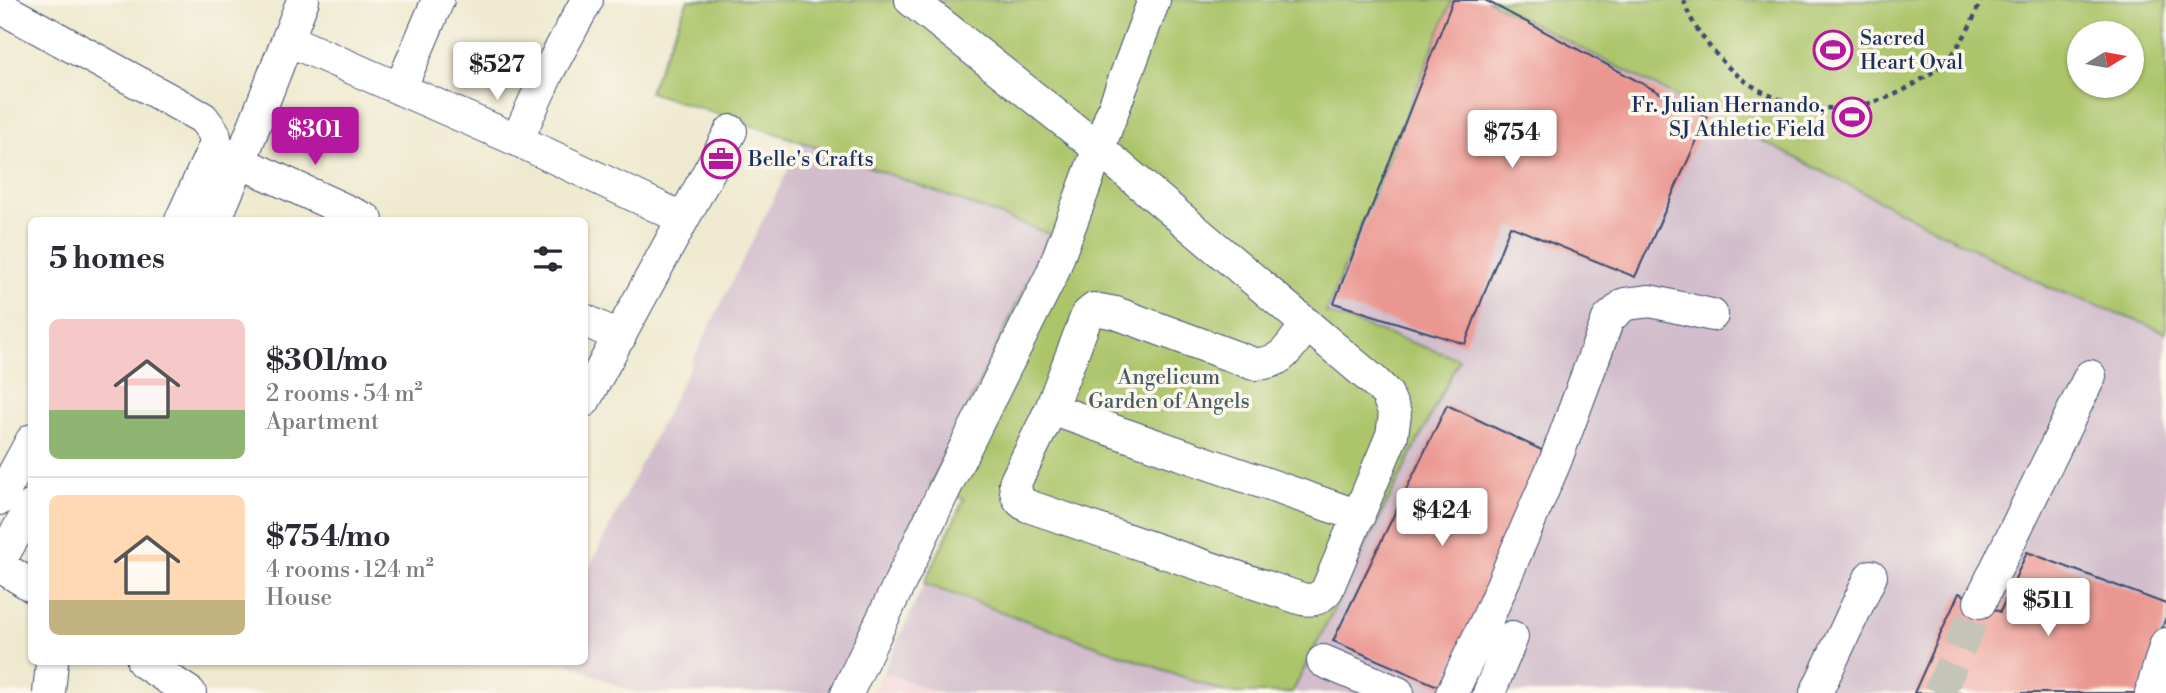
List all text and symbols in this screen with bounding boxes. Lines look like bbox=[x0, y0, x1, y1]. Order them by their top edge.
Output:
north arrow bbox=[2067, 21, 2144, 98]
map controls bbox=[2067, 21, 2144, 98]
place label: Sacred Heart Oval bbox=[1860, 26, 1963, 76]
sports icon: Sacred Heart Oval bbox=[1812, 29, 1854, 71]
pin: $527 bbox=[456, 42, 538, 102]
text: $527 bbox=[469, 51, 525, 79]
place label: Fr. Julian Hernando, SJ Athletic Field bbox=[1631, 93, 1825, 143]
sports icon: Fr. Julian Hernando, SJ Athletic Field bbox=[1831, 96, 1873, 138]
pin: $301 bbox=[274, 108, 356, 167]
pin: $754 bbox=[1471, 110, 1553, 170]
text: $301 bbox=[288, 116, 342, 144]
text: $754 bbox=[1484, 119, 1540, 147]
office icon: Belle's Crafts bbox=[700, 138, 742, 180]
place label: Belle's Crafts bbox=[747, 147, 874, 173]
text: 5 homes bbox=[49, 240, 165, 278]
icon: filters bbox=[529, 240, 567, 278]
text: $301/mo bbox=[266, 342, 388, 380]
icon: home bbox=[105, 347, 189, 431]
park label: Angelicum Garden of Angels bbox=[1088, 365, 1250, 415]
text: 2 rooms · 54 m² bbox=[266, 380, 423, 408]
text: Apartment bbox=[266, 408, 379, 436]
pin: $424 bbox=[1401, 489, 1483, 548]
text: $424 bbox=[1412, 497, 1472, 525]
text: $754/mo bbox=[266, 518, 391, 556]
icon: home bbox=[105, 523, 189, 607]
text: 4 rooms · 124 m² bbox=[266, 556, 434, 584]
pin: $511 bbox=[2007, 578, 2089, 638]
text: House bbox=[266, 584, 332, 612]
text: $511 bbox=[2023, 587, 2073, 615]

